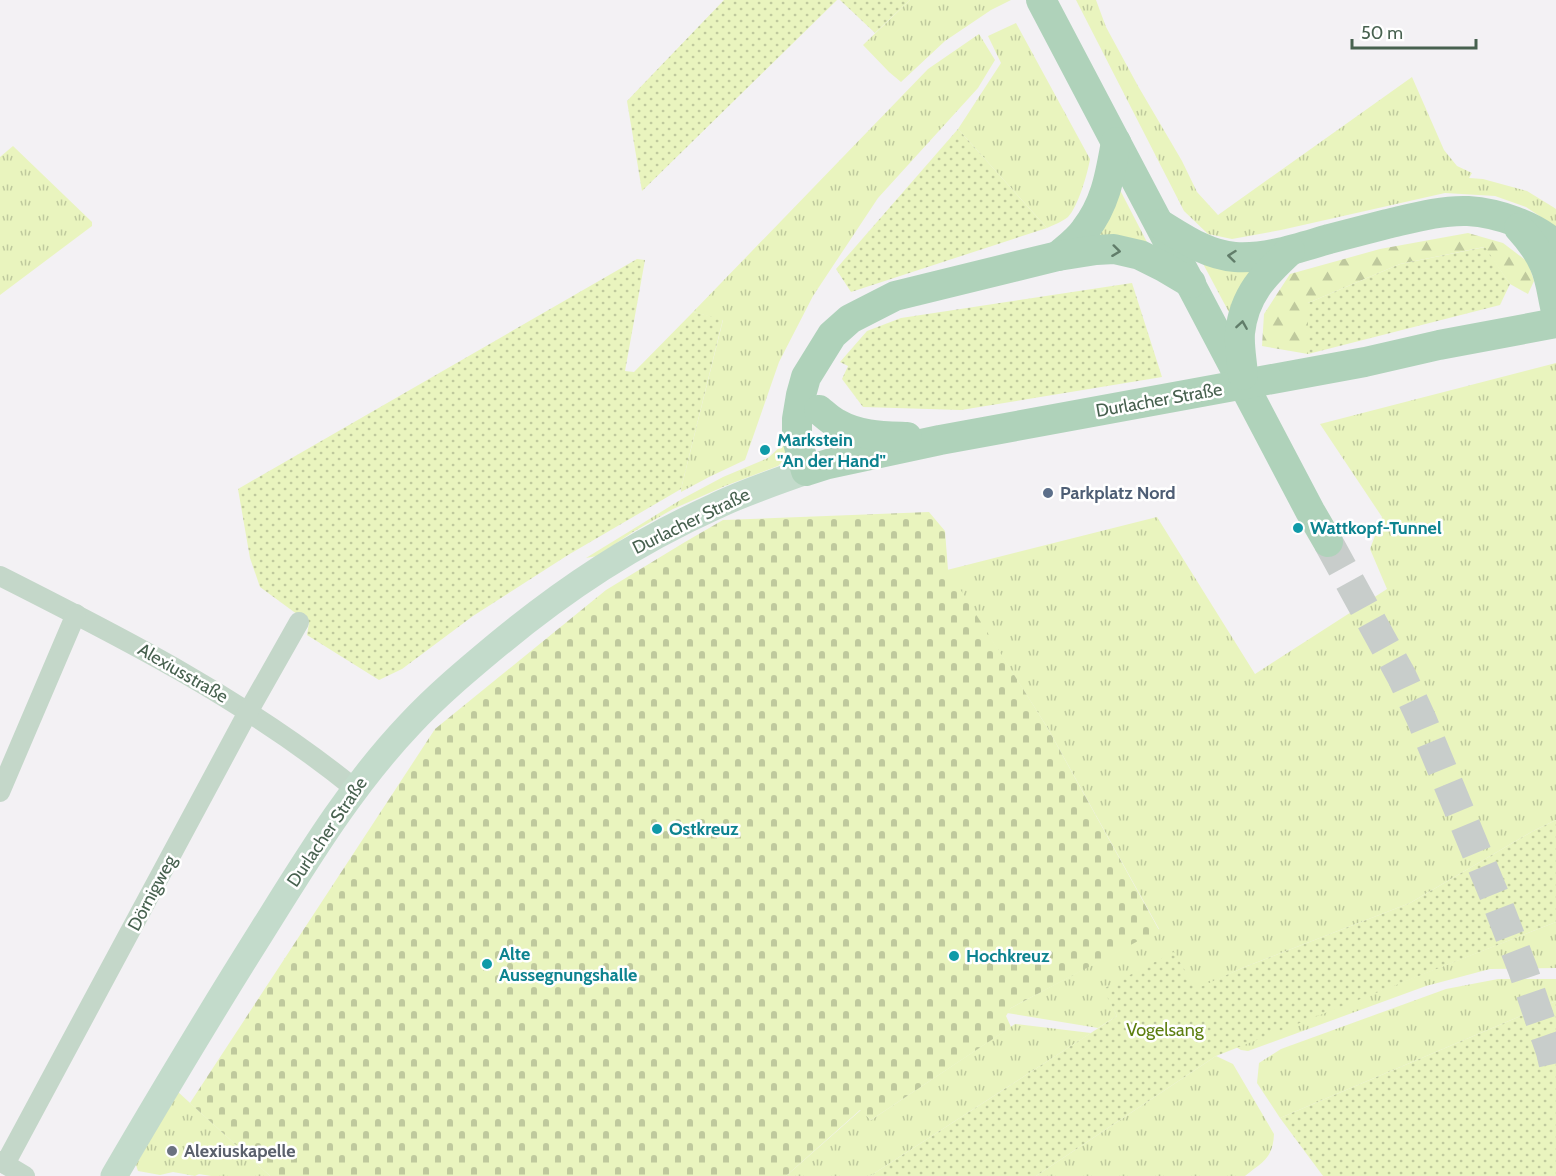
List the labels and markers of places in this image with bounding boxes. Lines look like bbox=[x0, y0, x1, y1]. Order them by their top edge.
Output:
place label: Markstein "An der Hand" bbox=[777, 429, 886, 472]
marker: Markstein "An der Hand" bbox=[758, 443, 772, 457]
place label: Parkplatz Nord bbox=[1060, 482, 1176, 504]
marker: Parkplatz Nord bbox=[1041, 486, 1055, 500]
place label: Wattkopf-Tunnel bbox=[1310, 517, 1442, 539]
marker: Wattkopf-Tunnel bbox=[1291, 521, 1305, 535]
place label: Ostkreuz bbox=[669, 818, 739, 840]
marker: Ostkreuz bbox=[650, 822, 664, 836]
place label: Alte Aussegnungshalle bbox=[499, 943, 637, 986]
place label: Hochkreuz bbox=[966, 945, 1050, 967]
marker: Hochkreuz bbox=[947, 949, 961, 963]
marker: Alte Aussegnungshalle bbox=[480, 957, 494, 971]
place label: Alexiuskapelle bbox=[184, 1140, 295, 1162]
marker: Alexiuskapelle bbox=[165, 1144, 179, 1158]

